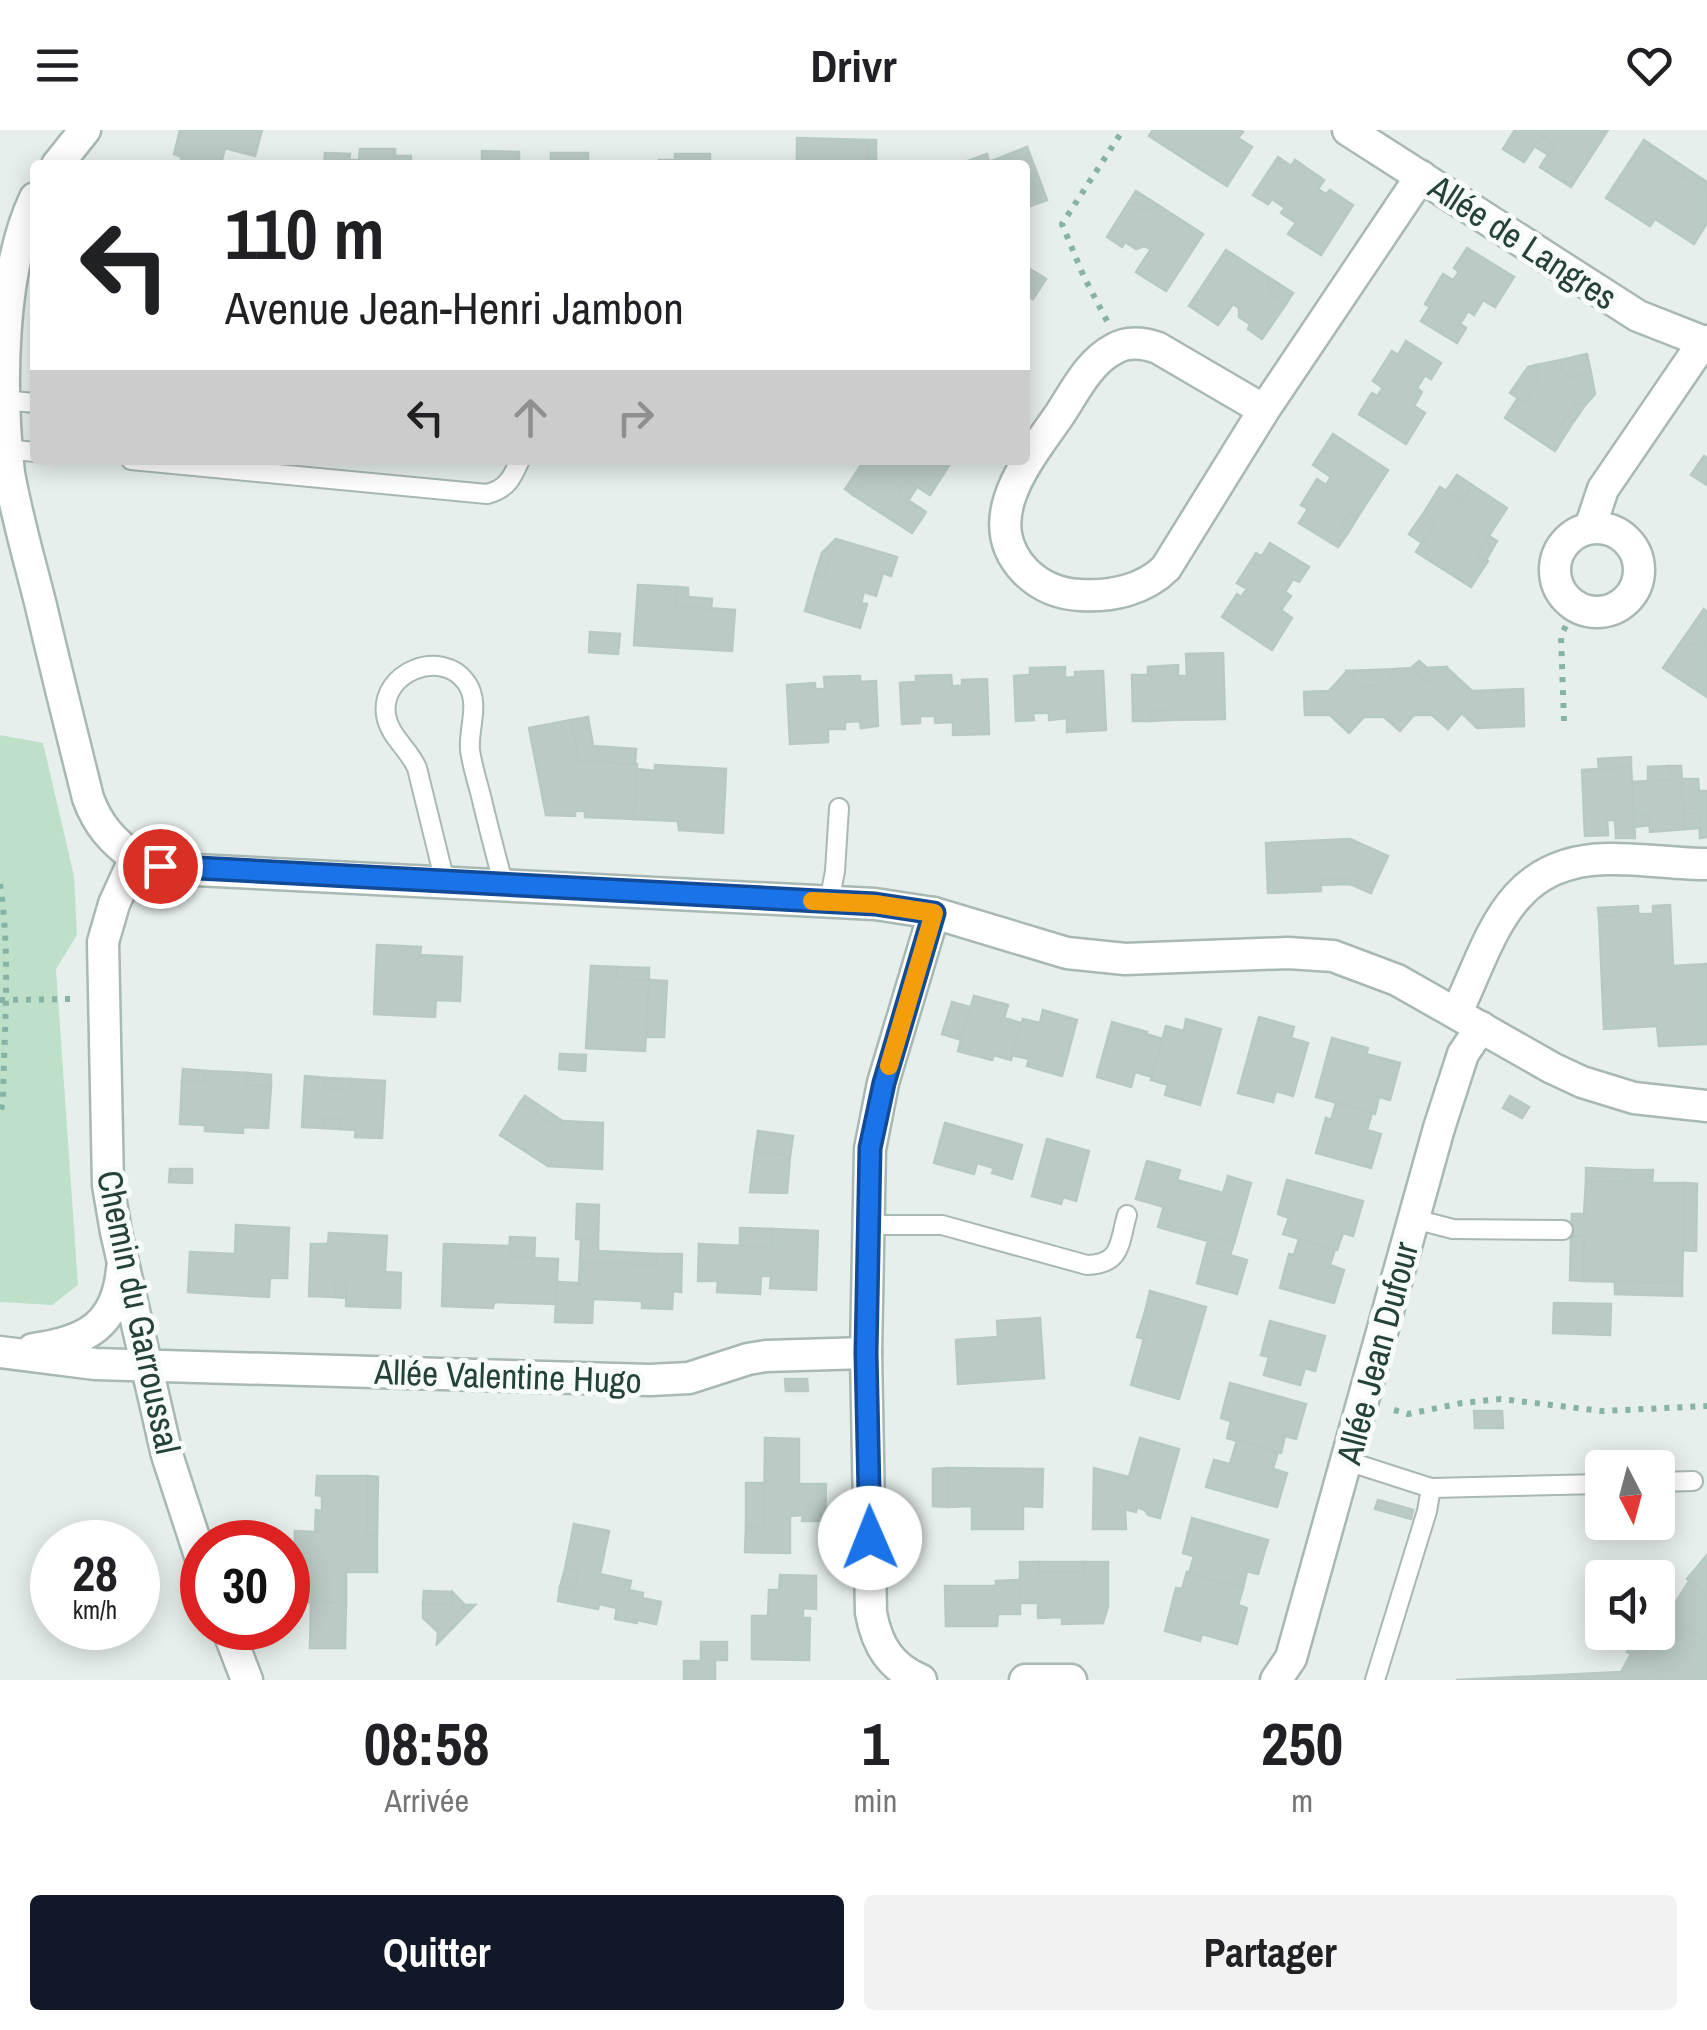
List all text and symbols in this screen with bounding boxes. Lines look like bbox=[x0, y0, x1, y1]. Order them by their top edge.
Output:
text: Drivr bbox=[810, 35, 897, 96]
icon: menu bbox=[30, 38, 85, 93]
icon: heart bbox=[1622, 38, 1677, 93]
street label: Allée de Langres bbox=[1419, 163, 1626, 320]
text: 110 m bbox=[225, 187, 385, 281]
icon: left bbox=[60, 200, 190, 330]
text: Avenue Jean-Henri Jambon bbox=[225, 277, 684, 338]
icon: left bbox=[398, 390, 453, 445]
icon: ahead bbox=[503, 390, 558, 445]
icon: right bbox=[608, 390, 663, 445]
pin bbox=[118, 824, 203, 909]
icon: arrive bbox=[133, 839, 188, 894]
street label: Chemin du Garroussal bbox=[86, 1166, 192, 1458]
street label: Allée Jean Dufour bbox=[1325, 1236, 1429, 1470]
street label: Allée Valentine Hugo bbox=[372, 1348, 643, 1404]
north arrow bbox=[1585, 1450, 1675, 1540]
map controls bbox=[1585, 1450, 1675, 1650]
position arrow bbox=[818, 1486, 922, 1590]
speed limit sign: 30 bbox=[180, 1520, 310, 1650]
text: 28 bbox=[72, 1539, 118, 1607]
button: sound bbox=[1585, 1560, 1675, 1650]
text: km/h bbox=[73, 1593, 117, 1627]
text: 08:58 bbox=[364, 1703, 490, 1784]
text: 1 bbox=[862, 1703, 889, 1784]
text: 250 bbox=[1261, 1703, 1343, 1784]
text: Arrivée bbox=[384, 1779, 469, 1822]
text: min bbox=[853, 1779, 897, 1822]
text: m bbox=[1291, 1779, 1313, 1822]
button: Quitter bbox=[30, 1895, 844, 2010]
button: Partager bbox=[864, 1895, 1677, 2010]

